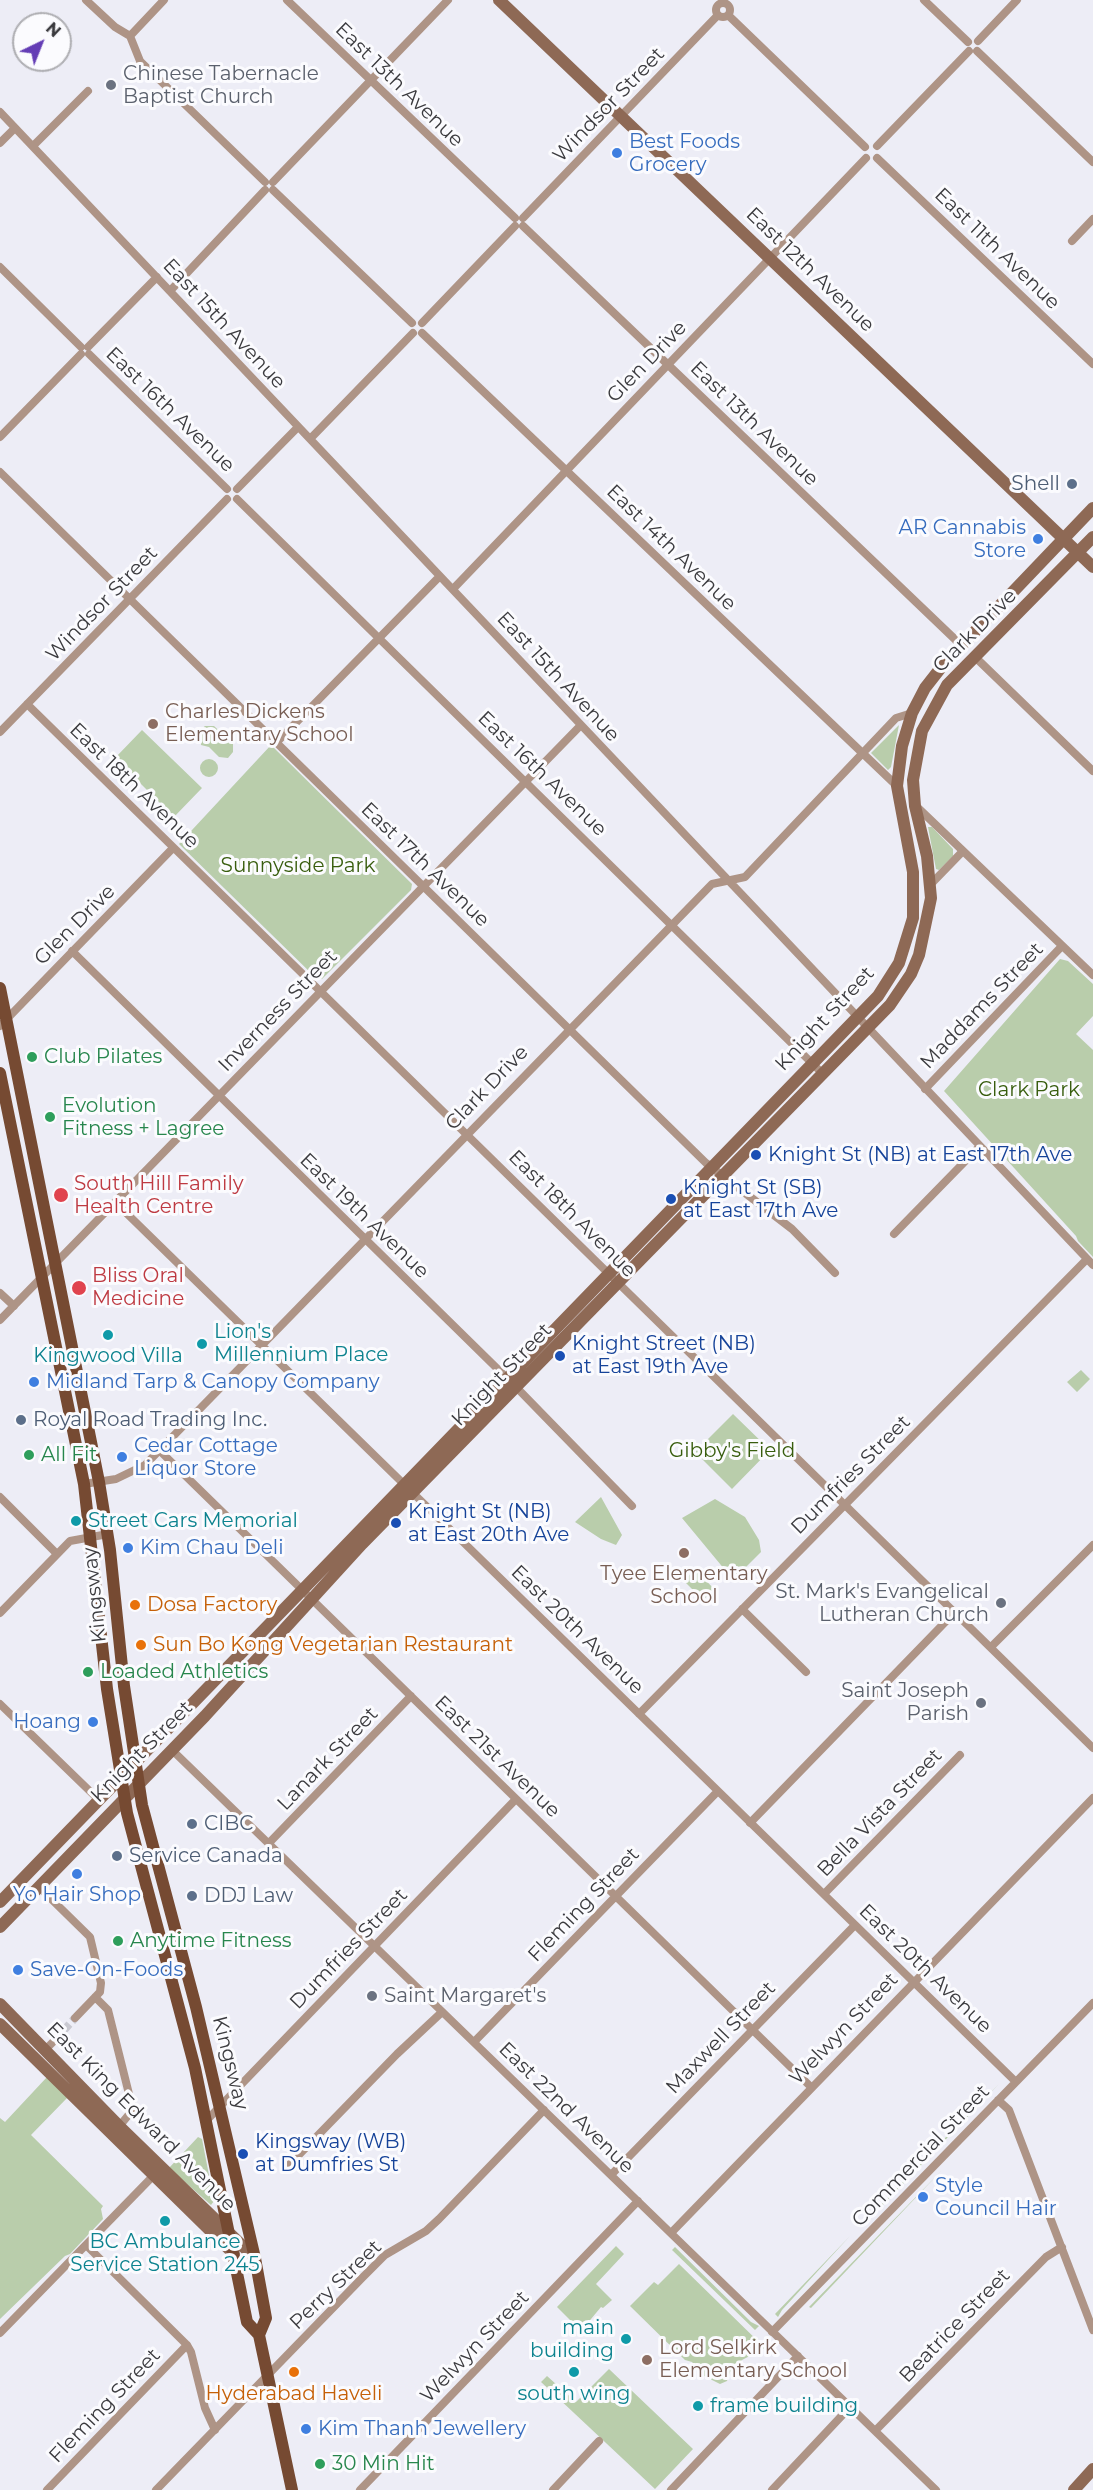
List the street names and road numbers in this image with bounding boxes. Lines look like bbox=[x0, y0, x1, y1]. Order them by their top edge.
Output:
street label: East 13th Avenue bbox=[330, 18, 468, 152]
street label: Windsor Street bbox=[548, 43, 670, 167]
street label: East 11th Avenue bbox=[929, 183, 1065, 315]
street label: East 12th Avenue bbox=[741, 203, 879, 337]
street label: East 15th Avenue bbox=[158, 254, 290, 394]
street label: Glen Drive bbox=[602, 316, 692, 408]
street label: East 16th Avenue bbox=[101, 342, 239, 478]
street label: East 13th Avenue bbox=[685, 357, 823, 491]
street label: East 14th Avenue bbox=[601, 480, 741, 616]
street label: Windsor Street bbox=[41, 542, 163, 666]
street label: Clark Drive bbox=[928, 584, 1022, 678]
street label: East 15th Avenue bbox=[492, 607, 624, 747]
street label: East 16th Avenue bbox=[473, 706, 611, 842]
street label: East 18th Avenue bbox=[64, 718, 204, 854]
street label: East 17th Avenue bbox=[356, 798, 494, 932]
street label: Glen Drive bbox=[30, 880, 120, 970]
street label: Maddams Street bbox=[916, 938, 1048, 1074]
street label: Inverness Street bbox=[214, 945, 342, 1077]
street label: Knight Street bbox=[771, 962, 879, 1076]
street label: Clark Drive bbox=[441, 1041, 533, 1135]
street label: East 18th Avenue bbox=[503, 1145, 641, 1283]
street label: East 19th Avenue bbox=[294, 1148, 434, 1284]
street label: Knight Street bbox=[447, 1318, 557, 1432]
street label: Dumfries Street bbox=[786, 1410, 916, 1540]
street label: Kingsway bbox=[78, 1546, 112, 1644]
street label: East 20th Avenue bbox=[506, 1560, 648, 1700]
street label: East 21st Avenue bbox=[429, 1691, 565, 1823]
street label: Knight Street bbox=[86, 1696, 198, 1808]
street label: Lanark Street bbox=[273, 1702, 383, 1816]
street label: Bella Vista Street bbox=[813, 1744, 947, 1882]
street label: Fleming Street bbox=[523, 1843, 645, 1967]
street label: Dumfries Street bbox=[285, 1884, 413, 2014]
street label: East 20th Avenue bbox=[854, 1899, 996, 2039]
street label: Welwyn Street bbox=[785, 1968, 903, 2090]
street label: Maxwell Street bbox=[661, 1977, 781, 2099]
street label: Kingsway bbox=[207, 2014, 253, 2112]
street label: East King Edward Avenue bbox=[41, 2017, 241, 2217]
street label: East 22nd Avenue bbox=[493, 2037, 639, 2179]
street label: Commercial Street bbox=[847, 2080, 995, 2232]
street label: Perry Street bbox=[285, 2235, 387, 2335]
street label: Beatrice Street bbox=[895, 2264, 1015, 2388]
street label: Welwyn Street bbox=[416, 2286, 534, 2408]
street label: Fleming Street bbox=[44, 2344, 166, 2468]

